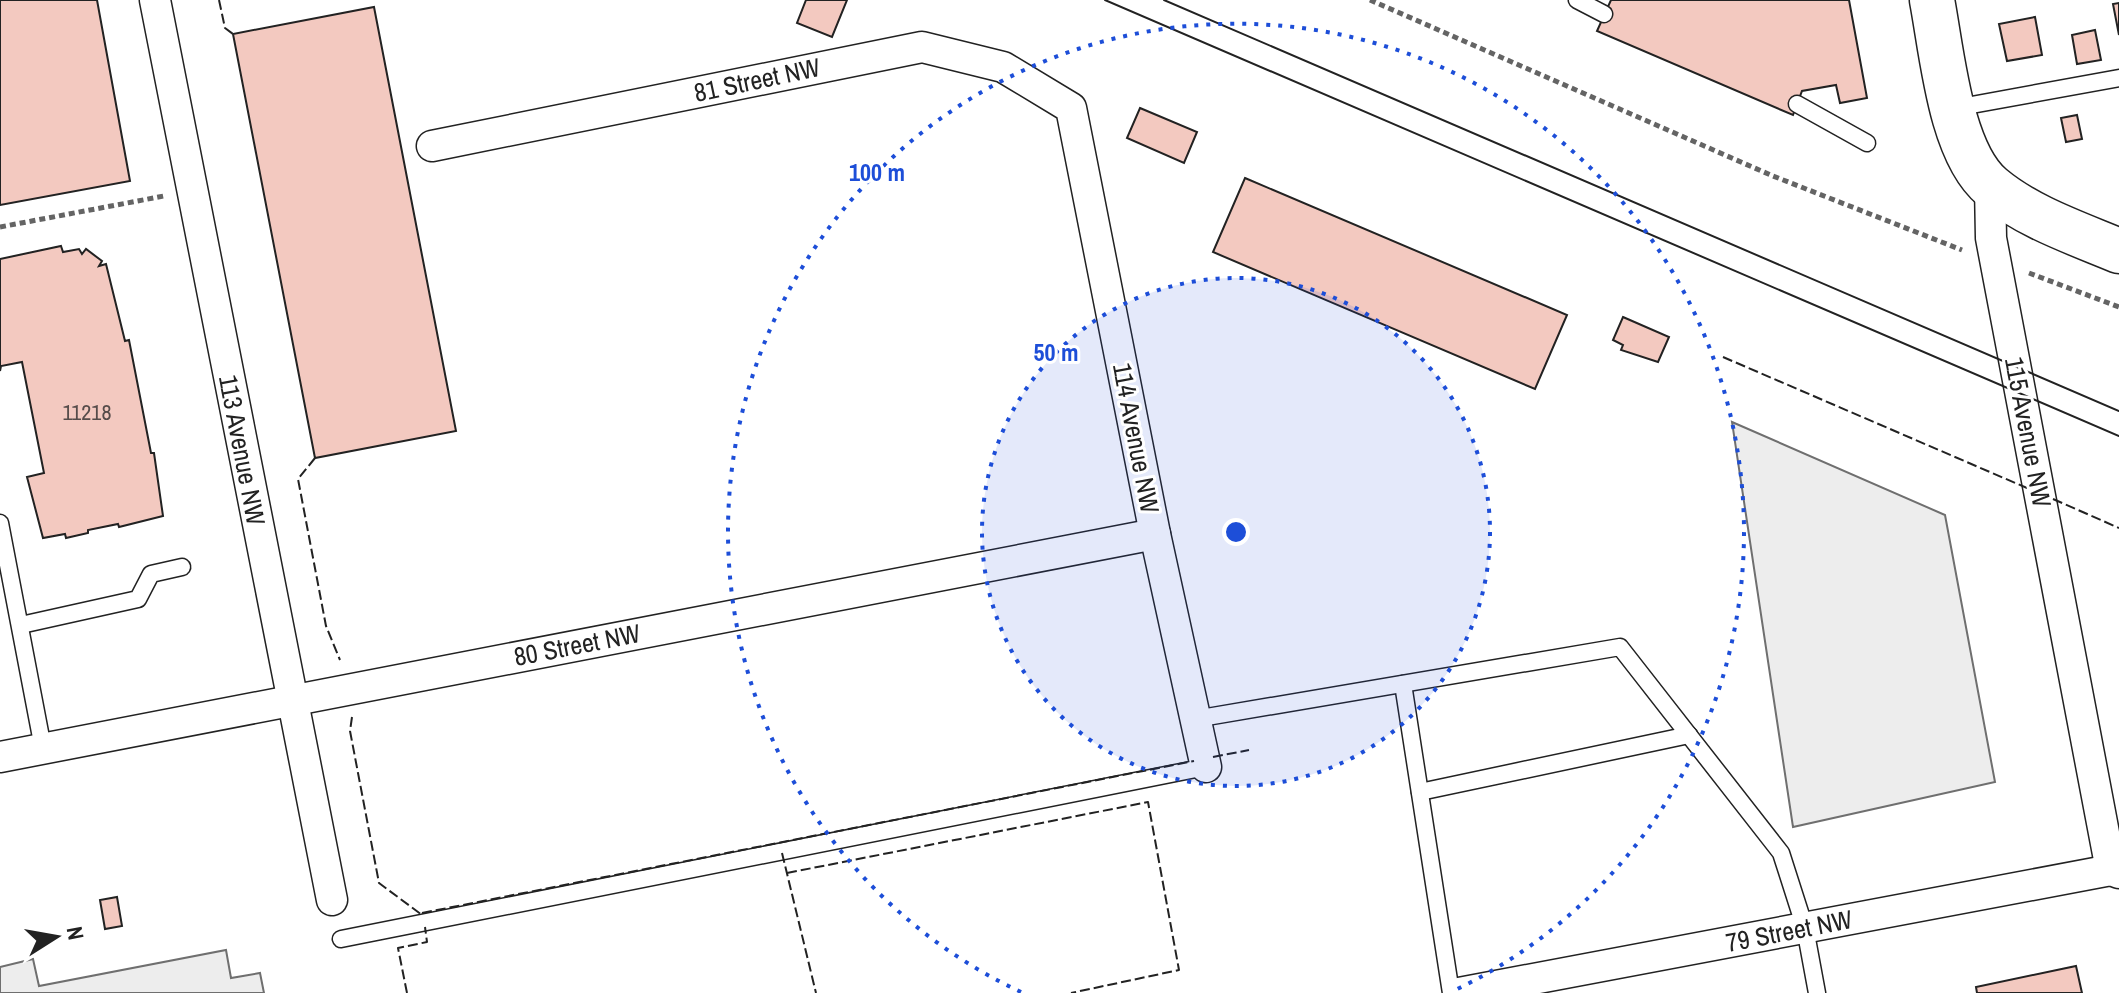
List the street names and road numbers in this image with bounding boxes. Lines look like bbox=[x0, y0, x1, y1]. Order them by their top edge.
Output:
street label: 81 Street NW bbox=[691, 49, 823, 110]
street label: 115 Avenue NW bbox=[1997, 354, 2060, 510]
street label: 114 Avenue NW bbox=[1105, 360, 1168, 516]
street label: 113 Avenue NW bbox=[211, 372, 274, 528]
street label: 80 Street NW bbox=[511, 615, 643, 674]
street label: 79 Street NW bbox=[1723, 901, 1855, 960]

